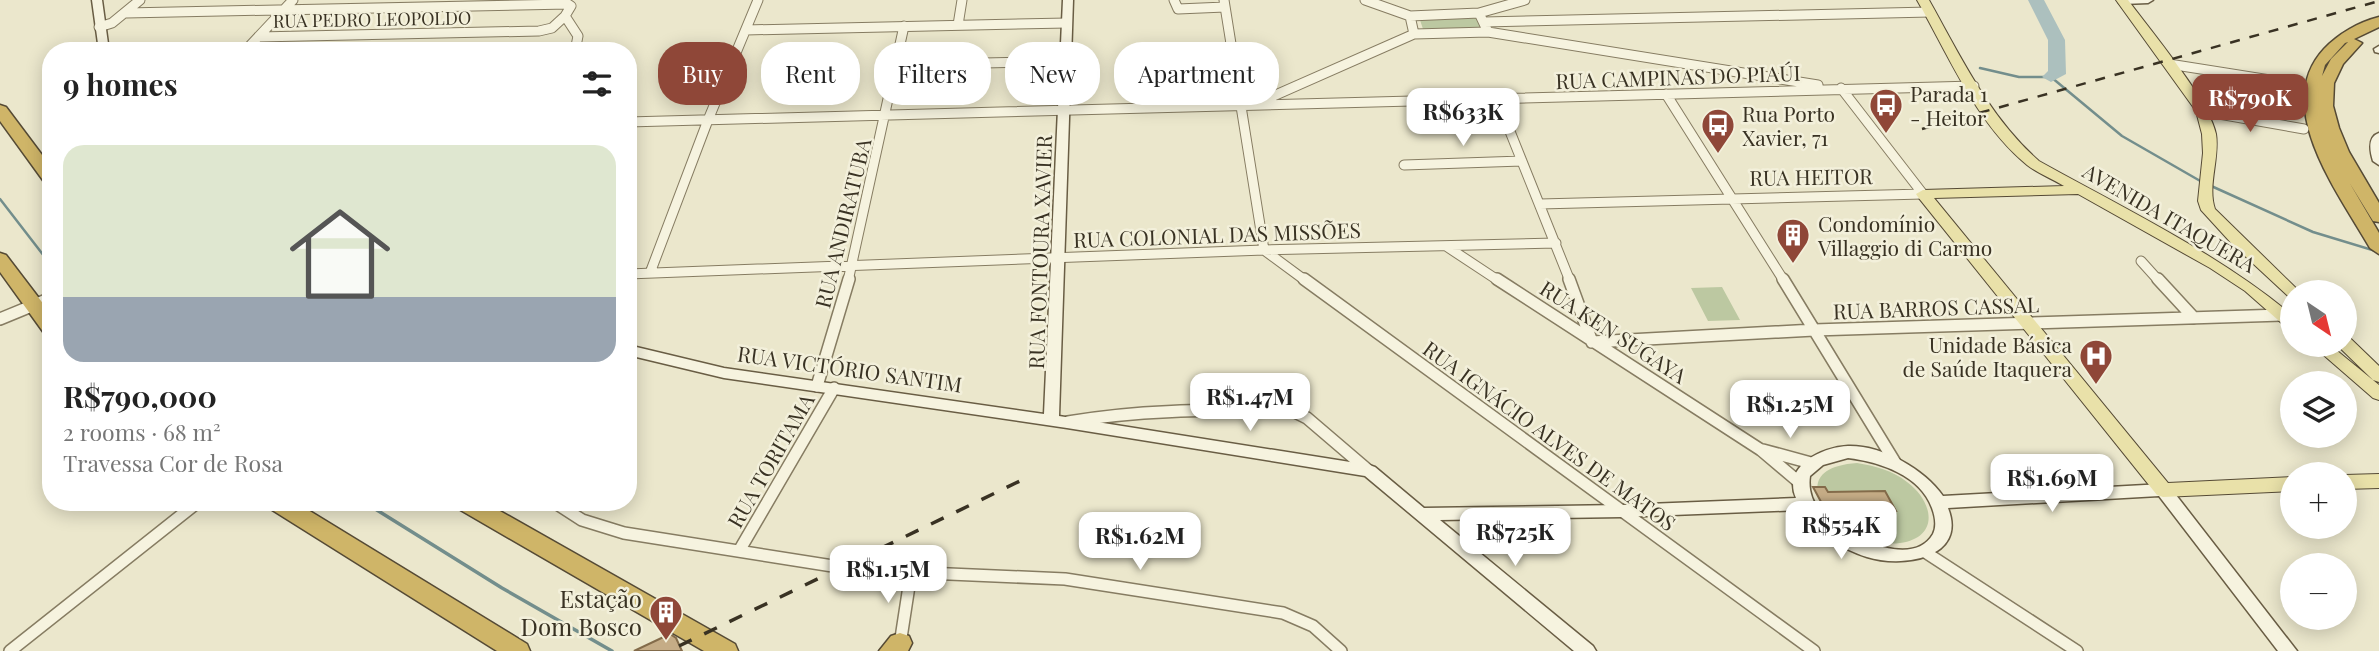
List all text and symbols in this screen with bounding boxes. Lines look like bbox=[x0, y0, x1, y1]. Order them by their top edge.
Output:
street label: RUA PEDRO LEOPOLDO bbox=[273, 5, 471, 33]
chip: Buy bbox=[658, 42, 747, 105]
chip: Rent bbox=[761, 42, 860, 105]
chip: Filters bbox=[874, 42, 991, 105]
chip: New bbox=[1005, 42, 1100, 105]
chip: Apartment bbox=[1114, 42, 1279, 105]
street label: RUA CAMPINAS DO PIAÚI bbox=[1555, 58, 1801, 94]
text: 9 homes bbox=[63, 64, 178, 104]
icon: filters bbox=[578, 65, 616, 103]
pin: R$790K bbox=[2193, 74, 2307, 134]
place label: Parada 1 - Heitor bbox=[1910, 79, 1988, 131]
text: R$790K bbox=[2208, 81, 2292, 112]
bus stop icon: Parada 1 - Heitor bbox=[1867, 86, 1905, 135]
pin: R$633K bbox=[1406, 88, 1520, 148]
text: R$633K bbox=[1423, 95, 1503, 126]
place label: Rua Porto Xavier, 71 bbox=[1742, 99, 1835, 151]
bus stop icon: Rua Porto Xavier, 71 bbox=[1699, 106, 1737, 155]
street label: RUA ANDIRATUBA bbox=[807, 134, 877, 311]
street label: RUA FONTOURA XAVIER bbox=[1021, 134, 1057, 370]
street label: AVENIDA ITAQUERA bbox=[2078, 156, 2262, 278]
street label: RUA HEITOR bbox=[1749, 161, 1873, 191]
icon: home bbox=[277, 191, 403, 317]
place label: Condomínio Villaggio di Carmo bbox=[1817, 209, 1992, 261]
street label: RUA COLONIAL DAS MISSÕES bbox=[1073, 215, 1361, 253]
building icon: Condomínio Villaggio di Carmo bbox=[1774, 216, 1812, 265]
street label: RUA KEN SUGAYA bbox=[1535, 273, 1693, 389]
north arrow bbox=[2280, 280, 2357, 357]
map controls bbox=[2280, 280, 2357, 630]
street label: RUA BARROS CASSAL bbox=[1832, 289, 2040, 325]
place label: Unidade Básica de Saúde Itaquera bbox=[1903, 330, 2073, 382]
street label: RUA IGNÁCIO ALVES DE MATOS bbox=[1418, 334, 1682, 536]
hospital icon: Unidade Básica de Saúde Itaquera bbox=[2077, 337, 2115, 386]
street label: RUA VICTÓRIO SANTIM bbox=[736, 338, 964, 398]
button: layers bbox=[2280, 371, 2357, 448]
pin: R$1.47M bbox=[1185, 374, 1315, 433]
text: R$790,000 bbox=[63, 376, 217, 416]
text: R$1.47M bbox=[1206, 380, 1294, 411]
pin: R$1.25M bbox=[1725, 380, 1855, 440]
street label: RUA TORITAMA bbox=[720, 387, 820, 532]
text: R$1.25M bbox=[1746, 387, 1834, 418]
text: 2 rooms · 68 m² bbox=[63, 416, 221, 447]
text: Travessa Cor de Rosa bbox=[63, 447, 283, 478]
pin: R$1.69M bbox=[1987, 454, 2117, 514]
text: R$1.69M bbox=[2006, 461, 2098, 492]
button: + bbox=[2280, 462, 2357, 539]
pin: R$554K bbox=[1784, 502, 1898, 561]
pin: R$725K bbox=[1458, 508, 1572, 568]
text: R$554K bbox=[1802, 508, 1880, 539]
pin: R$1.62M bbox=[1075, 512, 1205, 572]
text: R$725K bbox=[1476, 515, 1554, 546]
text: R$1.62M bbox=[1095, 519, 1185, 550]
pin: R$1.15M bbox=[823, 546, 953, 605]
text: R$1.15M bbox=[846, 552, 930, 583]
button: − bbox=[2280, 553, 2357, 630]
place label: Estação Dom Bosco bbox=[521, 582, 642, 642]
building icon: Estação Dom Bosco bbox=[647, 593, 685, 642]

